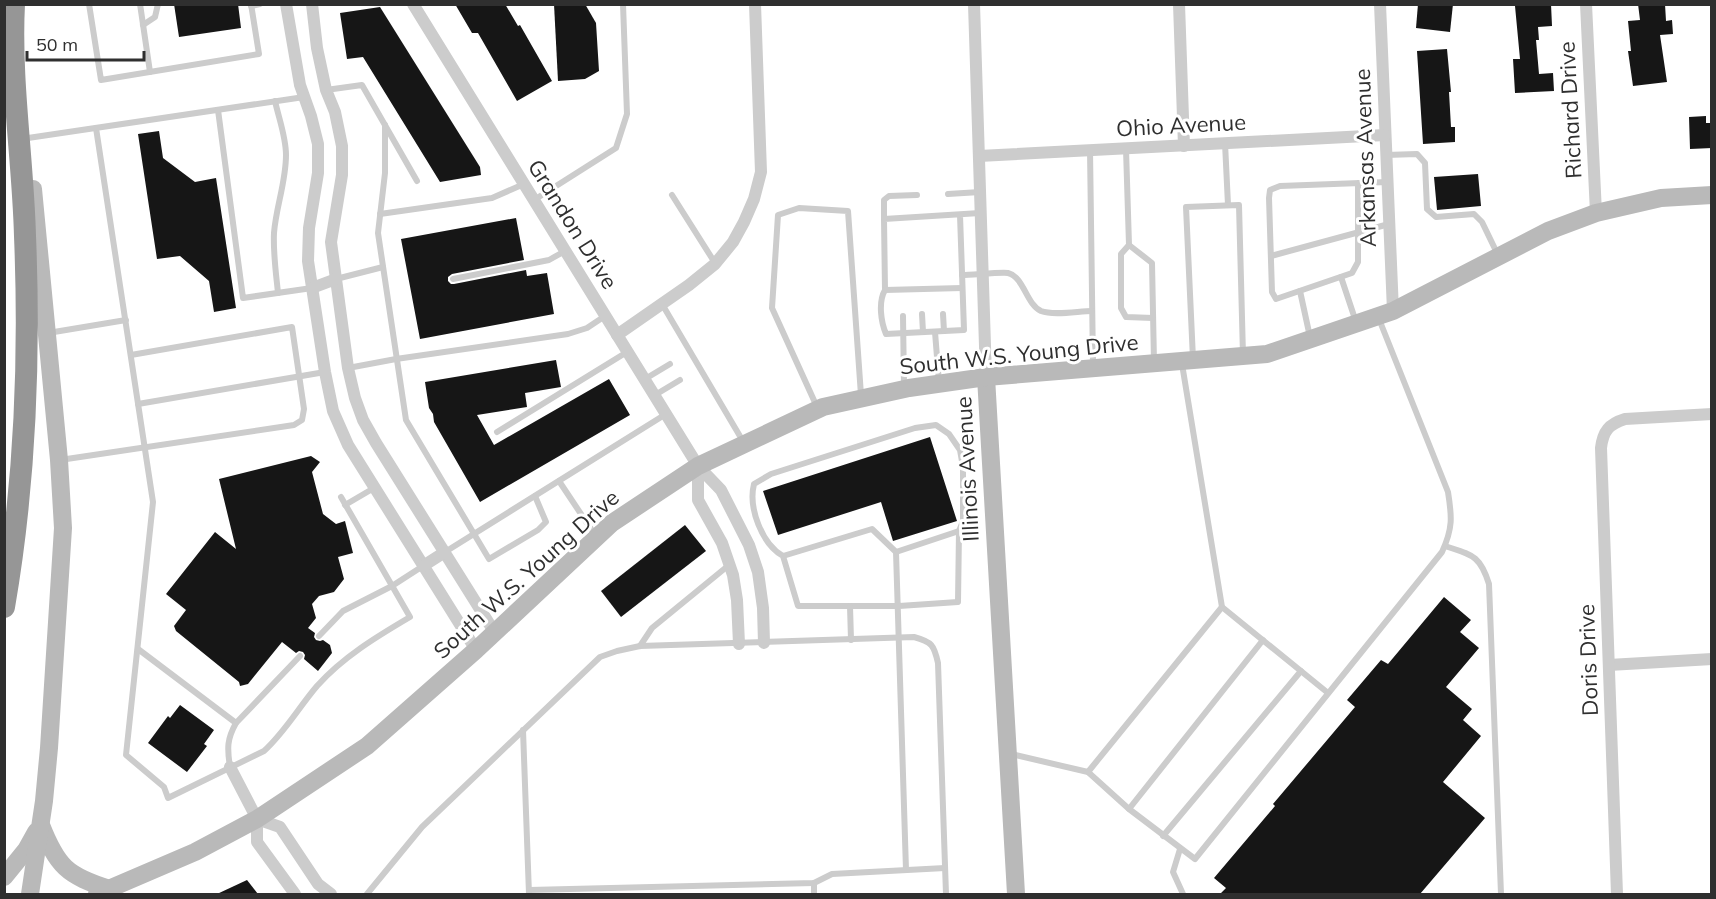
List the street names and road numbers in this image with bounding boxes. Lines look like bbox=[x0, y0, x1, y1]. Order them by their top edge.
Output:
street label: Richard Drive bbox=[1552, 41, 1588, 179]
street label: Arkansas Avenue bbox=[1348, 68, 1382, 248]
street label: Ohio Avenue bbox=[1115, 108, 1247, 142]
street label: Grandon Drive bbox=[522, 154, 624, 294]
street label: South W.S. Young Drive bbox=[898, 328, 1140, 380]
street label: Illinois Avenue bbox=[949, 396, 985, 542]
street label: South W.S. Young Drive bbox=[427, 483, 625, 665]
street label: Doris Drive bbox=[1572, 604, 1604, 716]

